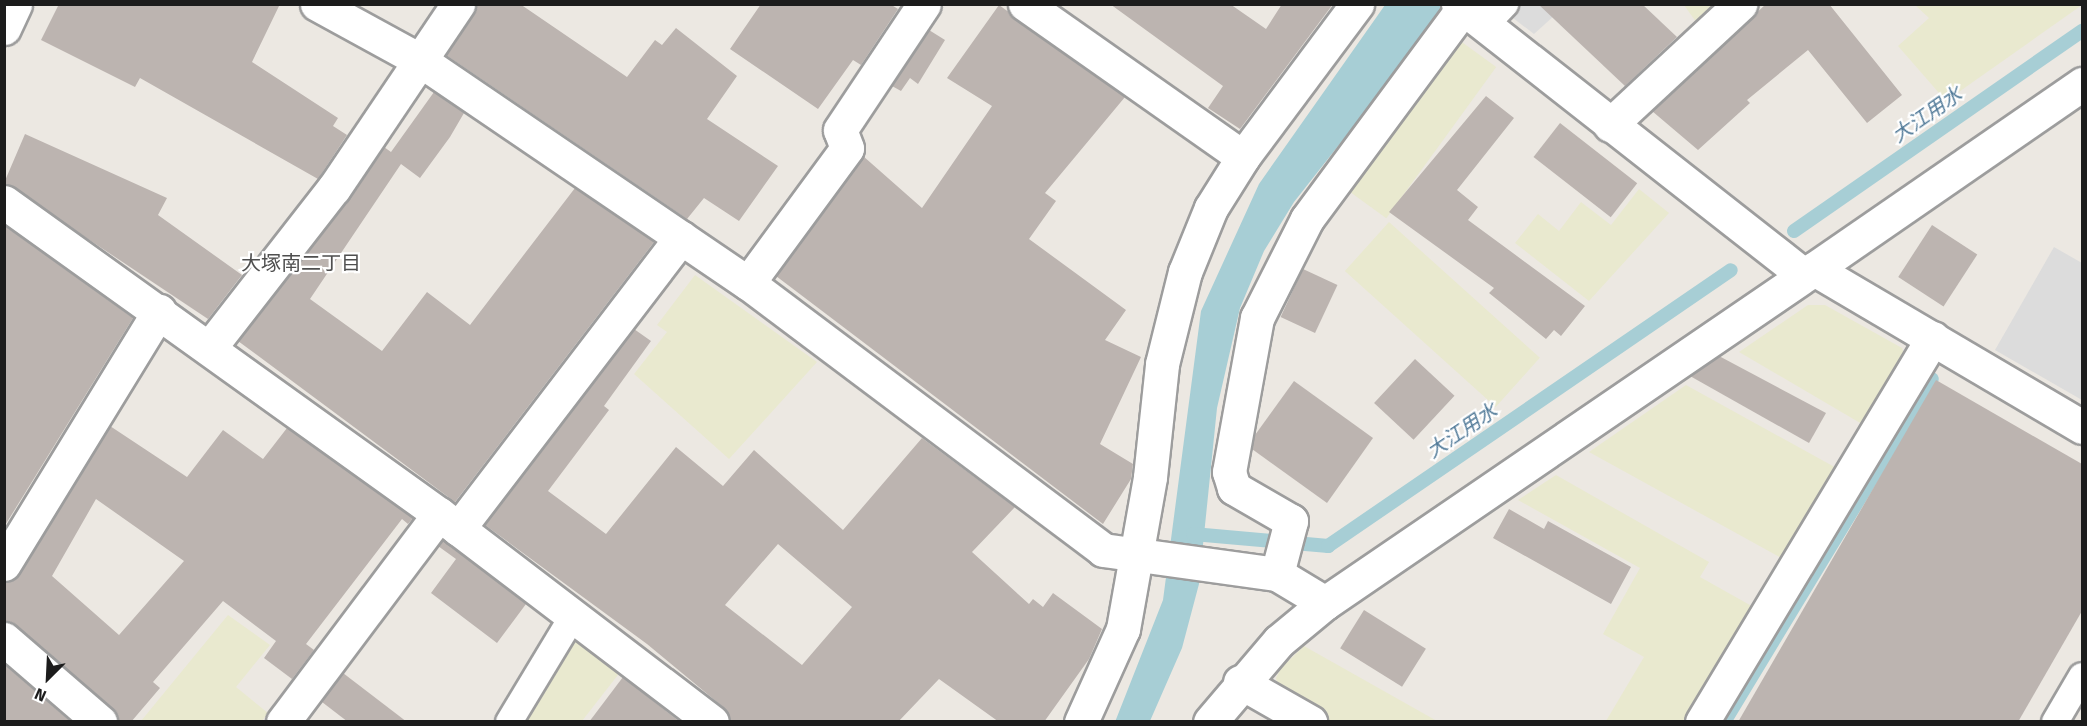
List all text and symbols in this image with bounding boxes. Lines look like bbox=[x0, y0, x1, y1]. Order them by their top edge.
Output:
water label: 大江用水 bbox=[1887, 82, 1967, 148]
district label: 大塚南二丁目 bbox=[241, 251, 361, 275]
water label: 大江用水 bbox=[1422, 399, 1502, 463]
north arrow bbox=[18, 648, 78, 708]
text: N bbox=[32, 684, 49, 706]

